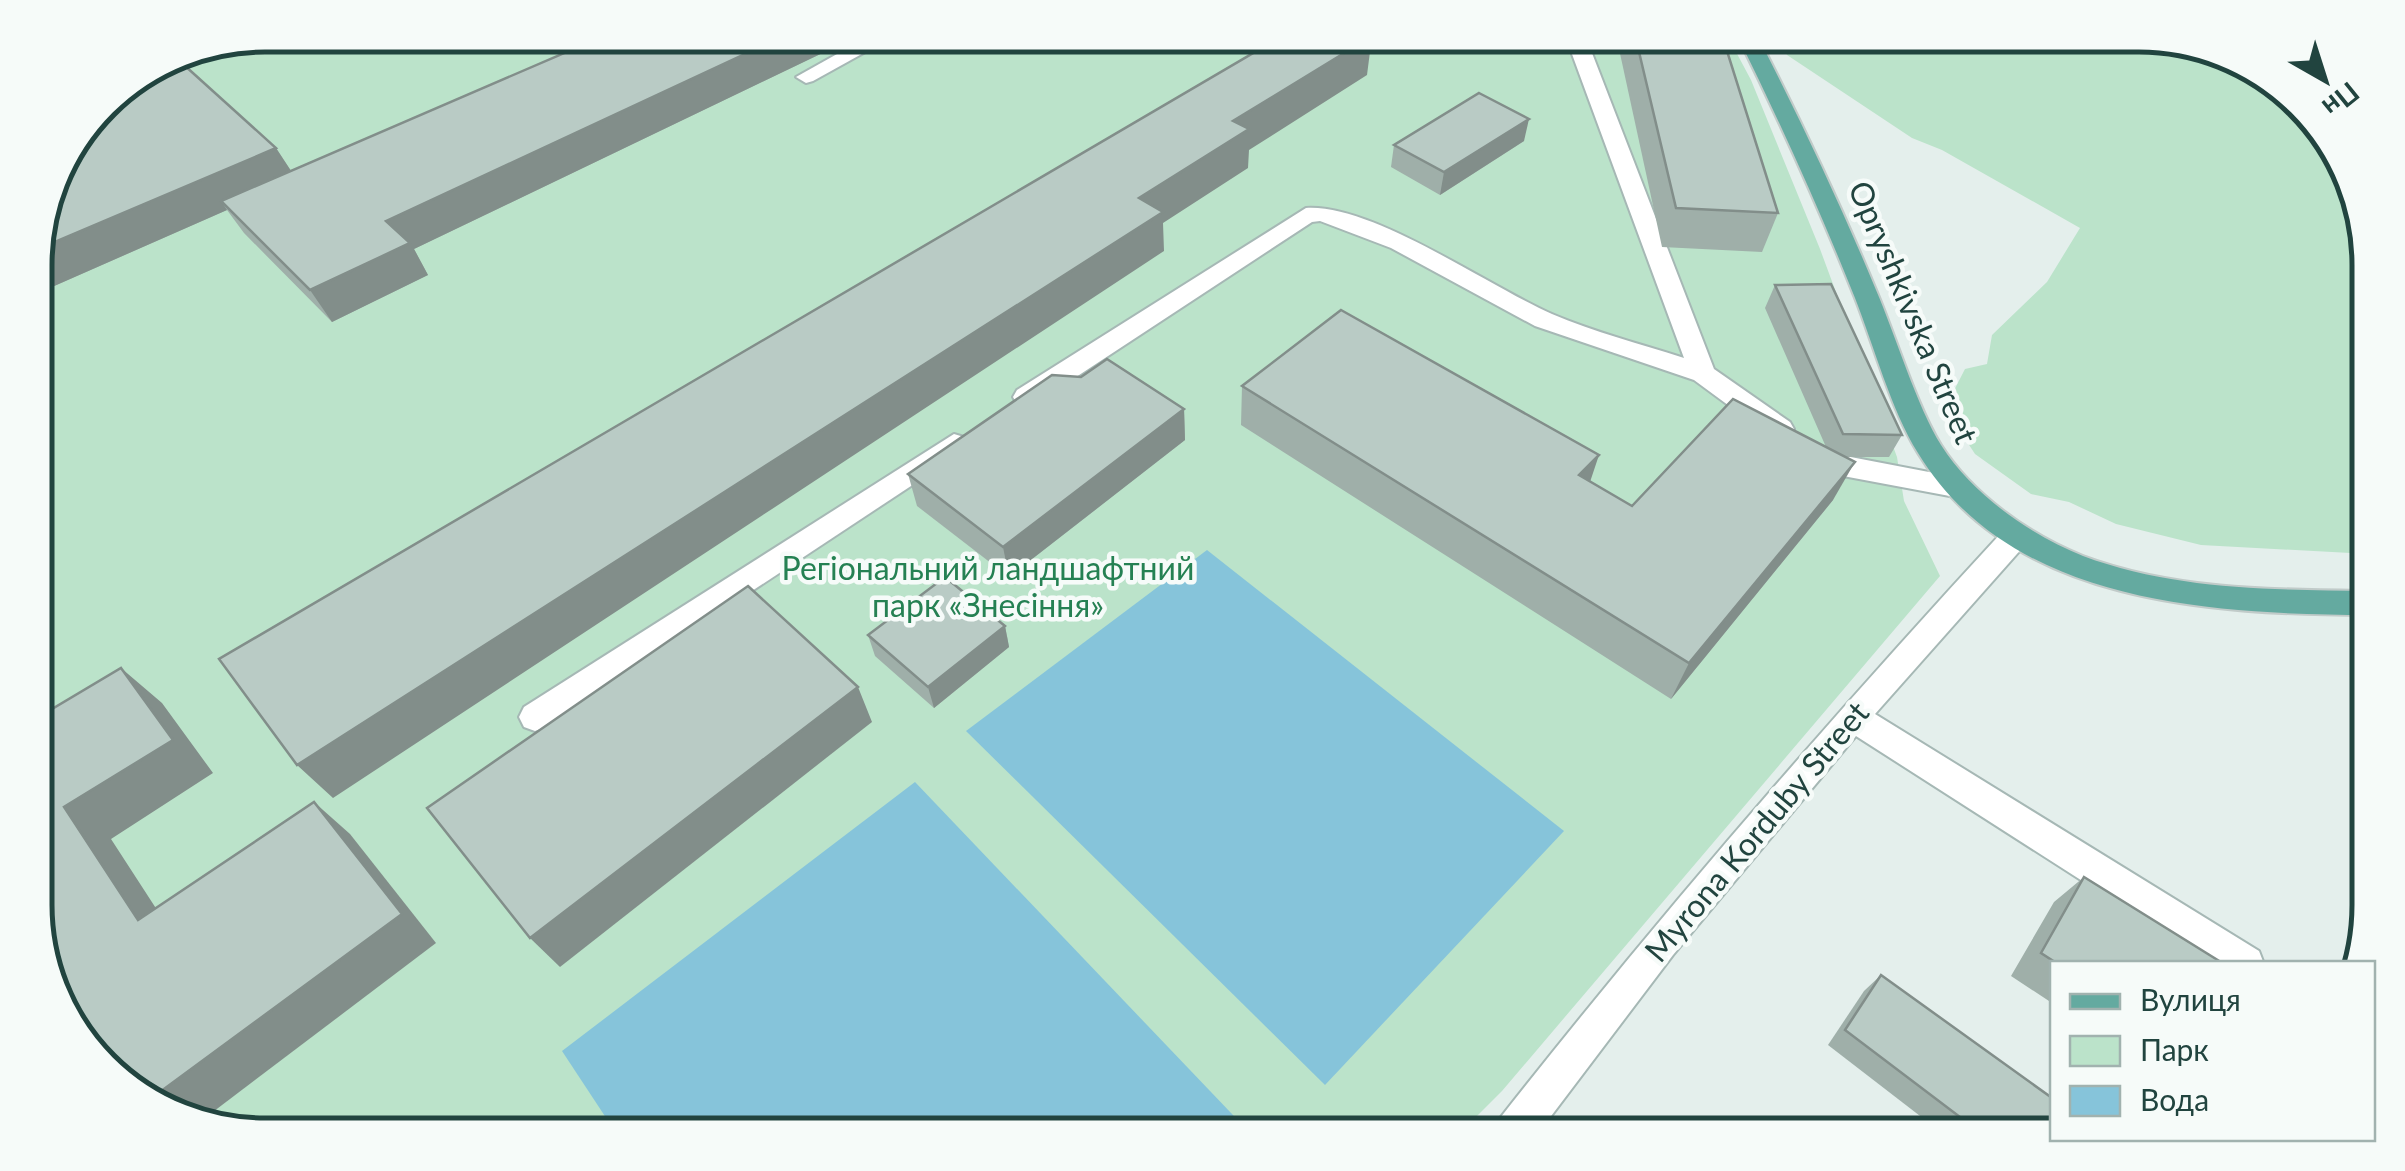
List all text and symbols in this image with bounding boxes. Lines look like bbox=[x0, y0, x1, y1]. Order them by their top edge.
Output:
north arrow bbox=[2275, 30, 2375, 130]
text: Пн bbox=[2316, 75, 2366, 125]
street label: Opryshkivska Street bbox=[1841, 175, 1987, 450]
park label: Регіональний ландшафтний парк «Знесіння» bbox=[782, 548, 1194, 624]
street label: Myrona Korduby Street bbox=[1636, 693, 1877, 969]
legend bbox=[2050, 961, 2375, 1141]
text: Вулиця bbox=[2140, 981, 2241, 1017]
text: Парк bbox=[2140, 1031, 2209, 1067]
text: Вода bbox=[2140, 1081, 2209, 1117]

